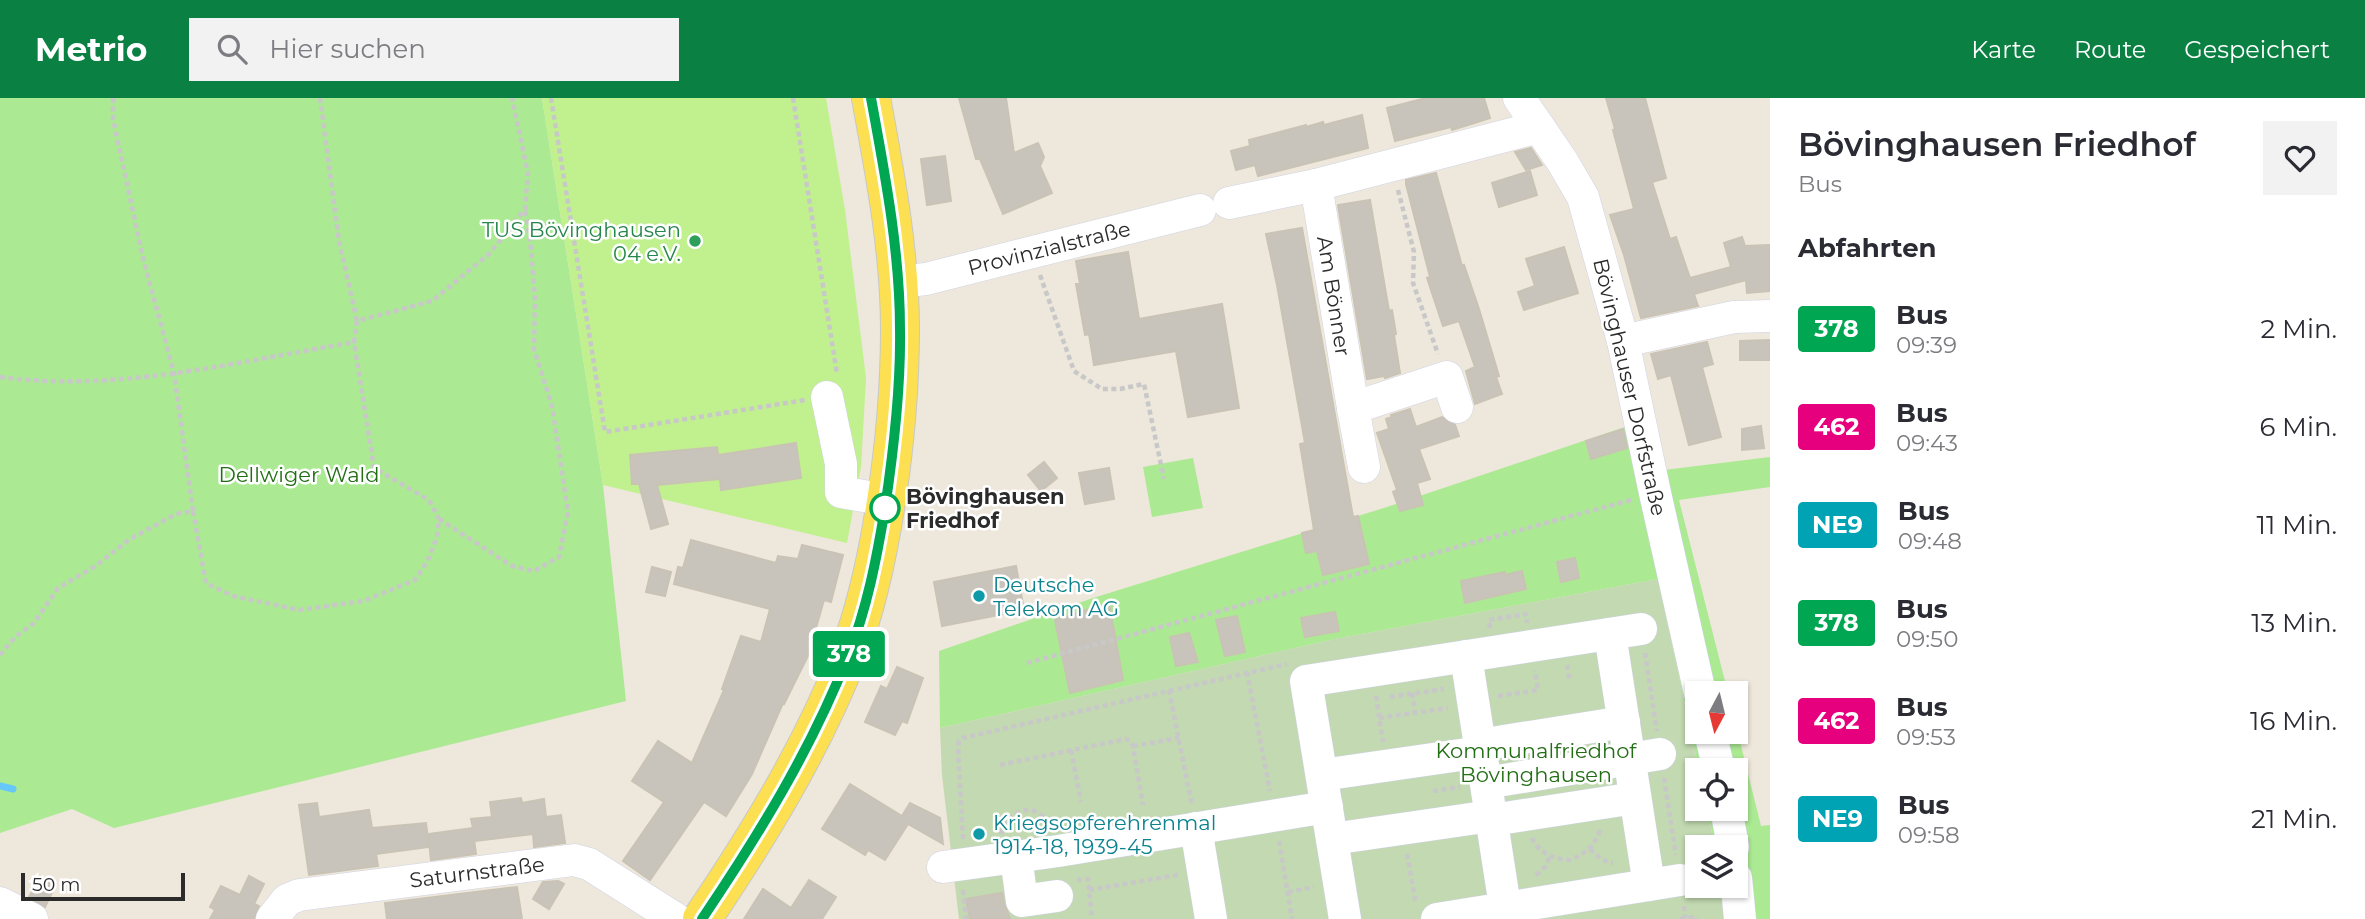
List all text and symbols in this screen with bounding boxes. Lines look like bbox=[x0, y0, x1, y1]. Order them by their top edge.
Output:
search box bbox=[189, 18, 679, 81]
text: Metrio bbox=[35, 29, 147, 69]
icon: search bbox=[213, 30, 251, 68]
text: Hier suchen bbox=[269, 33, 426, 65]
text: Karte bbox=[1971, 35, 2036, 64]
text: Route bbox=[2074, 35, 2146, 64]
text: Gespeichert bbox=[2184, 35, 2330, 64]
button: heart bbox=[2263, 121, 2337, 195]
text: Bövinghausen Friedhof bbox=[1798, 124, 2196, 164]
text: Bus bbox=[1798, 170, 1842, 198]
street label: Provinzialstraße bbox=[965, 216, 1133, 280]
place label: TUS Bövinghausen 04 e.V. bbox=[482, 217, 681, 266]
text: Abfahrten bbox=[1798, 232, 1937, 264]
marker: TUS Bövinghausen 04 e.V. bbox=[687, 233, 703, 249]
street label: Am Bönner bbox=[1312, 234, 1356, 358]
street label: Bövinghauser Dorfstraße bbox=[1588, 256, 1672, 518]
text: Bus bbox=[1896, 299, 1948, 331]
text: 2 Min. bbox=[2261, 313, 2337, 345]
text: 378 bbox=[1814, 314, 1859, 343]
text: 09:39 bbox=[1896, 331, 1957, 359]
text: Bus bbox=[1896, 397, 1948, 429]
text: 6 Min. bbox=[2259, 411, 2337, 443]
text: 462 bbox=[1814, 412, 1859, 441]
text: 09:43 bbox=[1896, 429, 1958, 457]
park label: Dellwiger Wald bbox=[219, 462, 379, 487]
place label: Bövinghausen Friedhof bbox=[906, 484, 1065, 533]
marker: Bövinghausen Friedhof bbox=[870, 493, 900, 523]
text: Bus bbox=[1898, 495, 1949, 527]
text: 11 Min. bbox=[2257, 509, 2337, 541]
text: NE9 bbox=[1812, 510, 1863, 539]
text: 09:48 bbox=[1898, 527, 1962, 555]
place label: Deutsche Telekom AG bbox=[993, 572, 1119, 621]
marker: Deutsche Telekom AG bbox=[971, 588, 987, 604]
text: Bus bbox=[1896, 593, 1948, 625]
text: 13 Min. bbox=[2251, 607, 2337, 639]
text: 378 bbox=[1814, 608, 1859, 637]
text: 09:50 bbox=[1896, 625, 1958, 653]
line badge: 378 bbox=[809, 631, 889, 677]
text: 378 bbox=[827, 639, 871, 668]
north arrow bbox=[1685, 681, 1748, 744]
map controls bbox=[1685, 681, 1748, 898]
text: Bus bbox=[1896, 691, 1948, 723]
text: 16 Min. bbox=[2250, 705, 2337, 737]
text: 462 bbox=[1814, 706, 1859, 735]
text: 09:53 bbox=[1896, 723, 1956, 751]
park label: Kommunalfriedhof Bövinghausen bbox=[1436, 738, 1637, 787]
button: locate bbox=[1685, 758, 1748, 821]
text: Bus bbox=[1898, 789, 1949, 821]
text: 21 Min. bbox=[2251, 803, 2337, 835]
text: NE9 bbox=[1812, 804, 1863, 833]
place label: Kriegsopferehrenmal 1914-18, 1939-45 bbox=[993, 810, 1216, 859]
text: 09:58 bbox=[1898, 821, 1960, 849]
marker: Kriegsopferehrenmal 1914-18, 1939-45 bbox=[971, 826, 987, 842]
button: layers bbox=[1685, 835, 1748, 898]
street label: Saturnstraße bbox=[408, 851, 546, 893]
scale bar bbox=[21, 870, 186, 902]
text: 50 m bbox=[32, 873, 80, 896]

